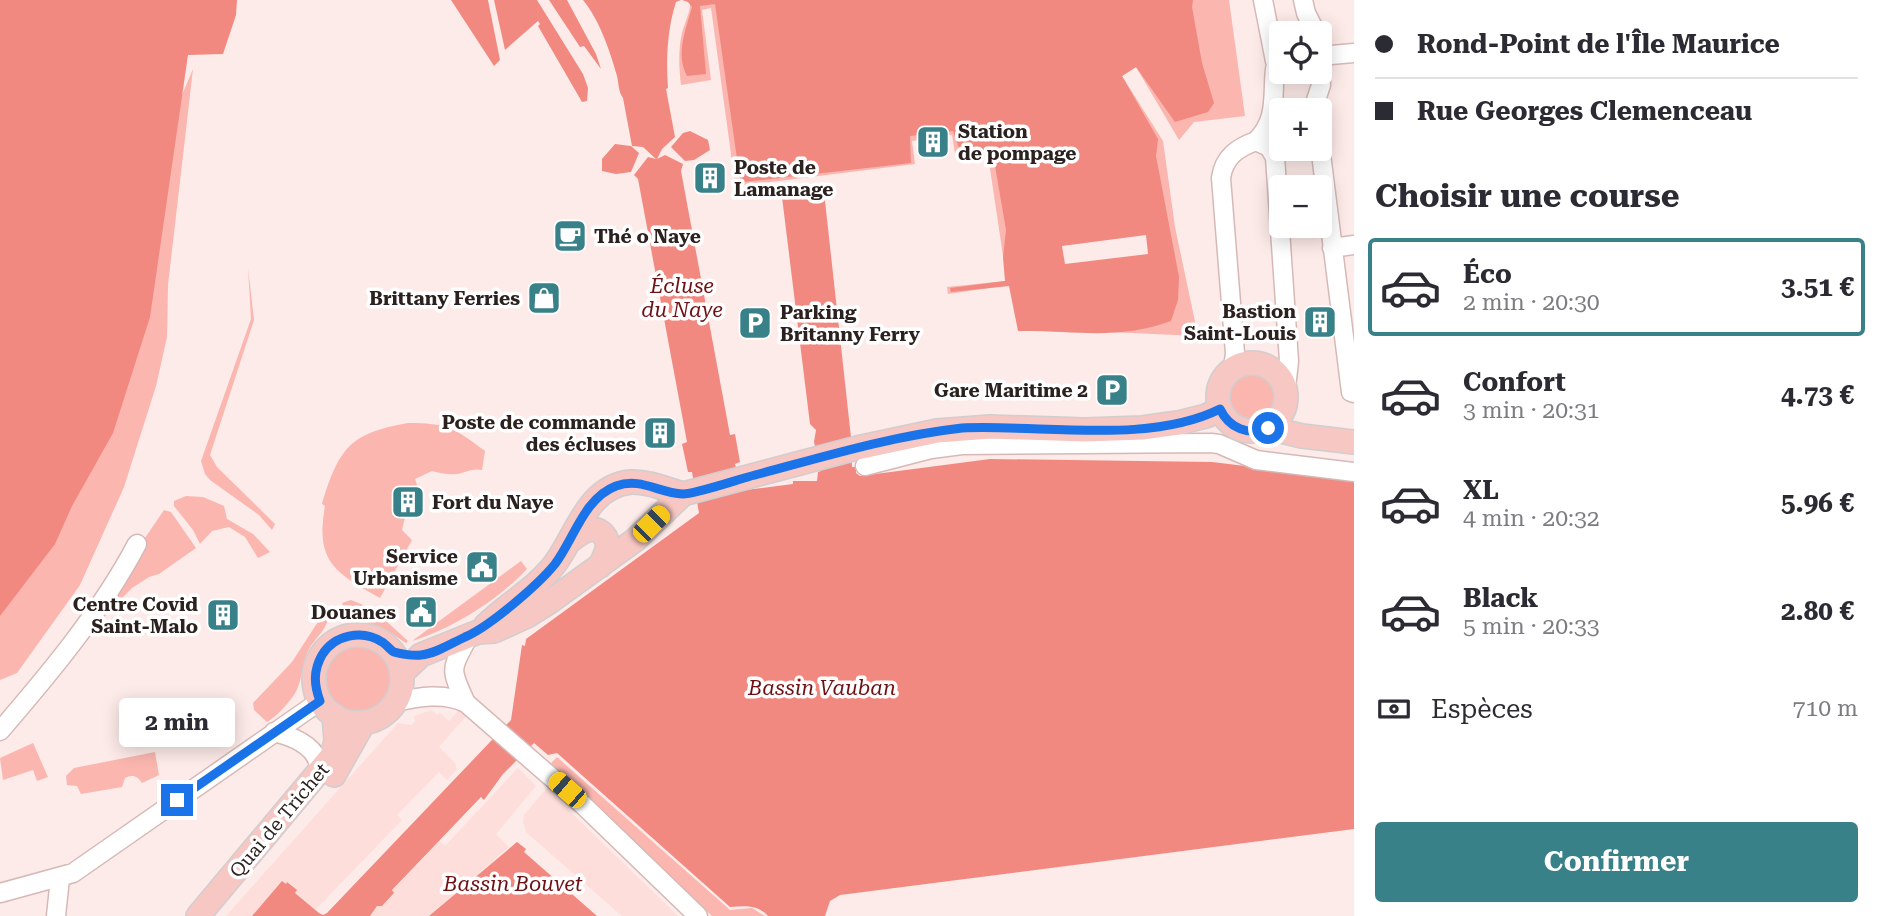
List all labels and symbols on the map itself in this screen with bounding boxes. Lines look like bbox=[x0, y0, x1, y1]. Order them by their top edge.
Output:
place label: Station de pompage bbox=[958, 120, 1076, 165]
building icon: Station de pompage bbox=[914, 123, 952, 161]
place label: Poste de Lamanage bbox=[734, 156, 833, 201]
building icon: Poste de Lamanage bbox=[691, 159, 729, 197]
cafe icon: Thé o Naye bbox=[551, 217, 589, 255]
place label: Thé o Naye bbox=[594, 225, 701, 248]
water label: Écluse du Naye bbox=[641, 273, 723, 322]
shop icon: Brittany Ferries bbox=[525, 279, 563, 317]
place label: Brittany Ferries bbox=[369, 287, 520, 310]
place label: Bastion Saint-Louis bbox=[1184, 300, 1296, 345]
place label: Parking Britanny Ferry bbox=[780, 301, 920, 346]
building icon: Bastion Saint-Louis bbox=[1301, 303, 1339, 341]
parking icon: Parking Britanny Ferry bbox=[736, 304, 774, 342]
parking icon: Gare Maritime 2 bbox=[1093, 371, 1131, 409]
place label: Gare Maritime 2 bbox=[934, 379, 1088, 402]
place label: Poste de commande des écluses bbox=[442, 411, 636, 456]
route start bbox=[1252, 412, 1284, 444]
building icon: Poste de commande des écluses bbox=[641, 414, 679, 452]
building icon: Fort du Naye bbox=[389, 483, 427, 521]
place label: Fort du Naye bbox=[432, 491, 554, 514]
car bbox=[629, 502, 674, 546]
place label: Service Urbanisme bbox=[353, 545, 458, 590]
public building icon: Service Urbanisme bbox=[463, 548, 501, 586]
place label: Centre Covid Saint-Malo bbox=[73, 593, 198, 638]
public building icon: Douanes bbox=[402, 593, 440, 631]
building icon: Centre Covid Saint-Malo bbox=[204, 596, 242, 634]
place label: Douanes bbox=[311, 601, 396, 624]
water label: Bassin Vauban bbox=[747, 676, 896, 700]
callout: 2 min bbox=[119, 698, 235, 748]
street label: Quai de Trichet bbox=[225, 758, 334, 882]
car bbox=[545, 768, 590, 812]
route end bbox=[161, 784, 193, 816]
water label: Bassin Bouvet bbox=[442, 872, 583, 896]

